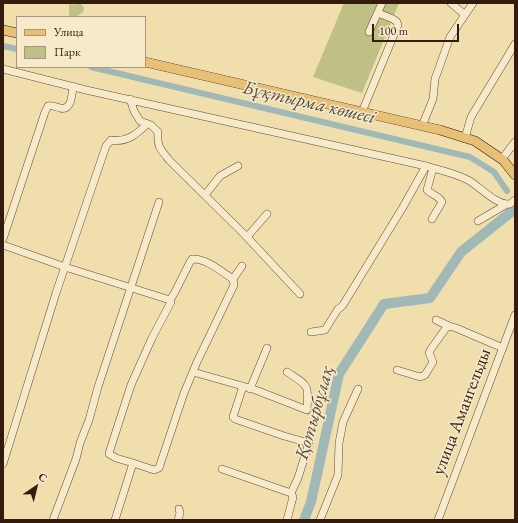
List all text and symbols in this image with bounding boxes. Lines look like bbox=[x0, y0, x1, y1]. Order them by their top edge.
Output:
legend bbox=[16, 16, 146, 68]
scale bar bbox=[374, 16, 461, 42]
text: 100 m bbox=[379, 23, 408, 39]
text: Улица bbox=[54, 24, 84, 40]
text: Парк bbox=[54, 44, 81, 60]
water label: Бұқтырма көшесі bbox=[240, 77, 378, 129]
street label: улица Амангельды bbox=[428, 346, 496, 478]
water label: Қотырбұлақ bbox=[291, 364, 339, 462]
north arrow bbox=[16, 467, 56, 507]
text: С bbox=[36, 469, 50, 485]

